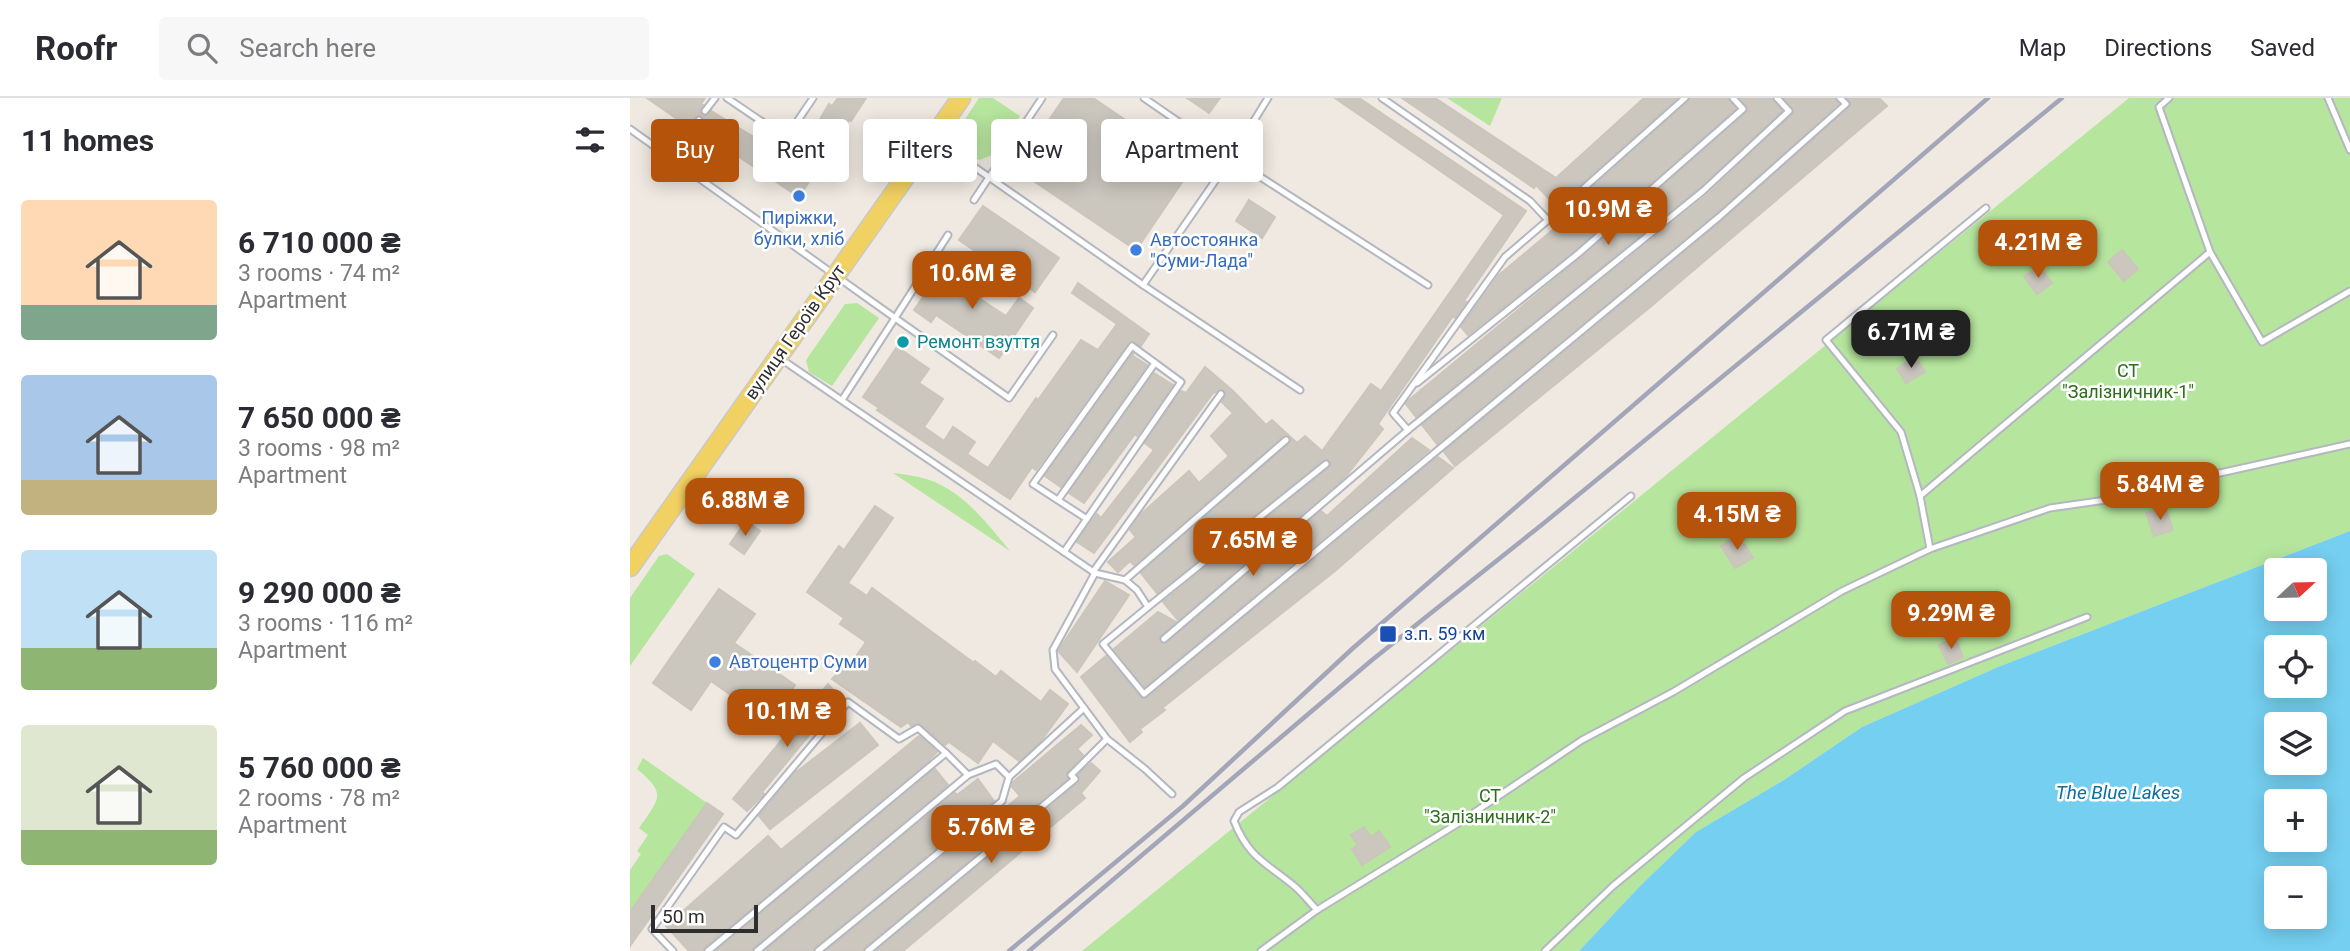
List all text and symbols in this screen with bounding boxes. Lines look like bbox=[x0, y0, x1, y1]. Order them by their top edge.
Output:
search box bbox=[159, 17, 649, 80]
text: Roofr bbox=[35, 29, 117, 68]
icon: search bbox=[183, 29, 221, 67]
text: Search here bbox=[239, 33, 376, 63]
text: Map bbox=[2019, 34, 2066, 62]
text: Directions bbox=[2104, 34, 2212, 62]
text: Saved bbox=[2250, 34, 2315, 62]
chip: Buy bbox=[651, 119, 739, 182]
chip: Rent bbox=[753, 119, 849, 182]
chip: Filters bbox=[863, 119, 977, 182]
chip: New bbox=[991, 119, 1087, 182]
chip: Apartment bbox=[1101, 119, 1263, 182]
icon: filters bbox=[571, 121, 609, 159]
text: 11 homes bbox=[21, 123, 154, 158]
marker: Пиріжки, булки, хліб bbox=[791, 188, 807, 204]
pin: 10.9M ₴ bbox=[1543, 188, 1673, 247]
text: 10.9M ₴ bbox=[1564, 196, 1652, 223]
place label: Пиріжки, булки, хліб bbox=[754, 207, 844, 249]
pin: 4.21M ₴ bbox=[1973, 220, 2103, 280]
text: 6 710 000 ₴ bbox=[238, 225, 401, 260]
icon: home bbox=[77, 228, 161, 312]
place label: Автостоянка "Суми-Лада" bbox=[1150, 229, 1258, 271]
text: 4.21M ₴ bbox=[1994, 229, 2082, 256]
marker: Автостоянка "Суми-Лада" bbox=[1128, 242, 1144, 258]
pin: 10.6M ₴ bbox=[907, 252, 1037, 311]
text: 3 rooms · 74 m² bbox=[238, 260, 400, 287]
street label: вулиця Героїв Крут bbox=[740, 260, 849, 403]
text: 10.6M ₴ bbox=[928, 260, 1016, 287]
text: Apartment bbox=[238, 287, 347, 314]
pin: 6.71M ₴ bbox=[1846, 310, 1976, 370]
text: 6.71M ₴ bbox=[1867, 319, 1955, 346]
place label: Ремонт взуття bbox=[917, 331, 1040, 352]
marker: Ремонт взуття bbox=[895, 334, 911, 350]
park label: СТ "Залізничник-1" bbox=[2062, 360, 2194, 402]
text: 7 650 000 ₴ bbox=[238, 400, 401, 435]
icon: home bbox=[77, 403, 161, 487]
text: 3 rooms · 98 m² bbox=[238, 435, 400, 462]
text: Apartment bbox=[238, 462, 347, 489]
pin: 5.84M ₴ bbox=[2095, 462, 2225, 522]
text: 5.84M ₴ bbox=[2116, 471, 2204, 498]
pin: 6.88M ₴ bbox=[680, 478, 810, 538]
text: 6.88M ₴ bbox=[701, 487, 789, 514]
pin: 4.15M ₴ bbox=[1672, 492, 1802, 552]
text: 4.15M ₴ bbox=[1693, 501, 1781, 528]
pin: 7.65M ₴ bbox=[1188, 518, 1318, 578]
text: 7.65M ₴ bbox=[1209, 527, 1297, 554]
north arrow bbox=[2264, 558, 2328, 621]
map controls bbox=[2264, 558, 2327, 929]
text: 9 290 000 ₴ bbox=[238, 575, 401, 610]
icon: home bbox=[77, 578, 161, 662]
pin: 9.29M ₴ bbox=[1886, 592, 2016, 651]
text: 9.29M ₴ bbox=[1907, 600, 1995, 627]
text: 3 rooms · 116 m² bbox=[238, 610, 413, 637]
place label: з.п. 59 км bbox=[1404, 623, 1485, 644]
marker: з.п. 59 км bbox=[1378, 624, 1398, 644]
button: locate bbox=[2264, 635, 2327, 698]
text: Apartment bbox=[238, 637, 347, 664]
place label: Автоцентр Суми bbox=[729, 651, 867, 672]
marker: Автоцентр Суми bbox=[707, 654, 723, 670]
pin: 10.1M ₴ bbox=[722, 690, 852, 749]
text: 10.1M ₴ bbox=[743, 698, 831, 725]
button: layers bbox=[2264, 712, 2327, 775]
text: 5 760 000 ₴ bbox=[238, 750, 401, 785]
icon: home bbox=[77, 753, 161, 837]
water label: The Blue Lakes bbox=[2056, 781, 2180, 804]
text: 2 rooms · 78 m² bbox=[238, 785, 400, 812]
park label: СТ "Залізничник-2" bbox=[1424, 785, 1556, 827]
button: + bbox=[2264, 789, 2327, 852]
pin: 5.76M ₴ bbox=[926, 806, 1056, 865]
text: Apartment bbox=[238, 812, 347, 839]
text: 5.76M ₴ bbox=[947, 814, 1035, 841]
button: − bbox=[2264, 866, 2327, 929]
scale bar bbox=[651, 902, 758, 934]
text: 50 m bbox=[662, 905, 705, 928]

